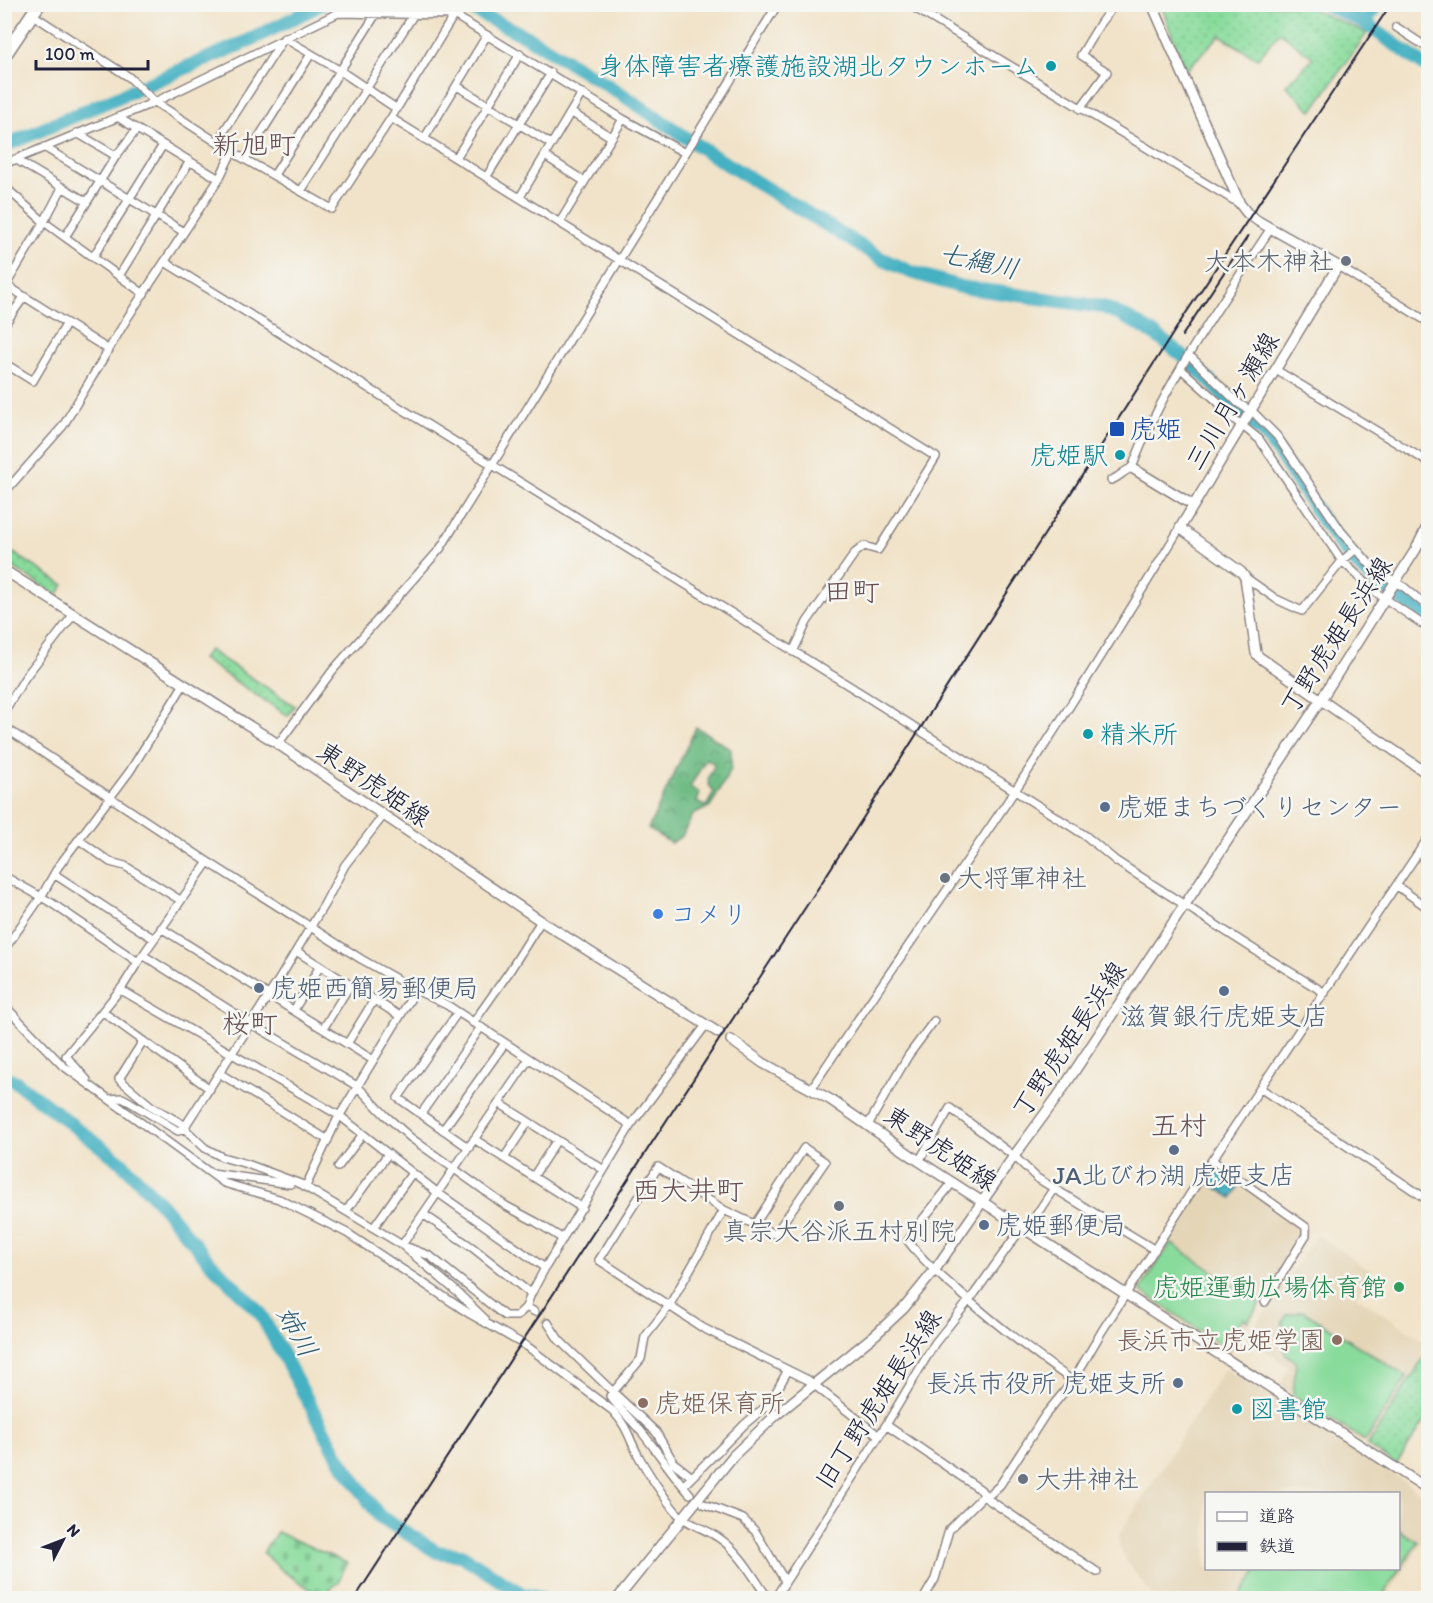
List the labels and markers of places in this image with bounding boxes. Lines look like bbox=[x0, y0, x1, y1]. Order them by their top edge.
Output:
place label: 身体障害者療護施設湖北タウンホーム bbox=[598, 50, 1039, 82]
marker: 身体障害者療護施設湖北タウンホーム bbox=[1044, 59, 1058, 73]
place label: 大本木神社 bbox=[1204, 245, 1334, 277]
marker: 大本木神社 bbox=[1339, 254, 1353, 268]
place label: 虎姫 bbox=[1130, 413, 1182, 445]
marker: 虎姫 bbox=[1108, 420, 1126, 438]
place label: 虎姫駅 bbox=[1030, 439, 1108, 471]
marker: 虎姫駅 bbox=[1113, 448, 1127, 462]
place label: 精米所 bbox=[1100, 718, 1178, 750]
marker: 精米所 bbox=[1081, 727, 1095, 741]
place label: 虎姫まちづくりセンター bbox=[1117, 791, 1402, 823]
marker: 虎姫まちづくりセンター bbox=[1098, 800, 1112, 814]
place label: 大将軍神社 bbox=[957, 862, 1087, 894]
marker: 大将軍神社 bbox=[938, 871, 952, 885]
place label: コメリ bbox=[670, 898, 748, 930]
marker: コメリ bbox=[651, 907, 665, 921]
place label: 虎姫西簡易郵便局 bbox=[271, 972, 479, 1004]
marker: 虎姫西簡易郵便局 bbox=[252, 981, 266, 995]
marker: 滋賀銀行虎姫支店 bbox=[1217, 984, 1231, 998]
place label: 滋賀銀行虎姫支店 bbox=[1120, 1000, 1328, 1032]
marker: JA北びわ湖 虎姫支店 bbox=[1167, 1143, 1181, 1157]
place label: JA北びわ湖 虎姫支店 bbox=[1053, 1159, 1295, 1191]
marker: 真宗大谷派五村別院 bbox=[832, 1199, 846, 1213]
place label: 虎姫郵便局 bbox=[996, 1209, 1126, 1241]
place label: 真宗大谷派五村別院 bbox=[722, 1215, 956, 1247]
marker: 虎姫郵便局 bbox=[977, 1218, 991, 1232]
place label: 虎姫運動広場体育館 bbox=[1153, 1271, 1387, 1303]
marker: 虎姫運動広場体育館 bbox=[1392, 1280, 1406, 1294]
place label: 長浜市立虎姫学園 bbox=[1117, 1324, 1325, 1356]
marker: 長浜市立虎姫学園 bbox=[1330, 1333, 1344, 1347]
place label: 長浜市役所 虎姫支所 bbox=[926, 1367, 1166, 1399]
marker: 長浜市役所 虎姫支所 bbox=[1171, 1376, 1185, 1390]
place label: 虎姫保育所 bbox=[655, 1387, 785, 1419]
place label: 図書館 bbox=[1249, 1393, 1327, 1425]
marker: 虎姫保育所 bbox=[636, 1396, 650, 1410]
marker: 図書館 bbox=[1230, 1402, 1244, 1416]
place label: 大井神社 bbox=[1035, 1463, 1139, 1495]
marker: 大井神社 bbox=[1016, 1472, 1030, 1486]

